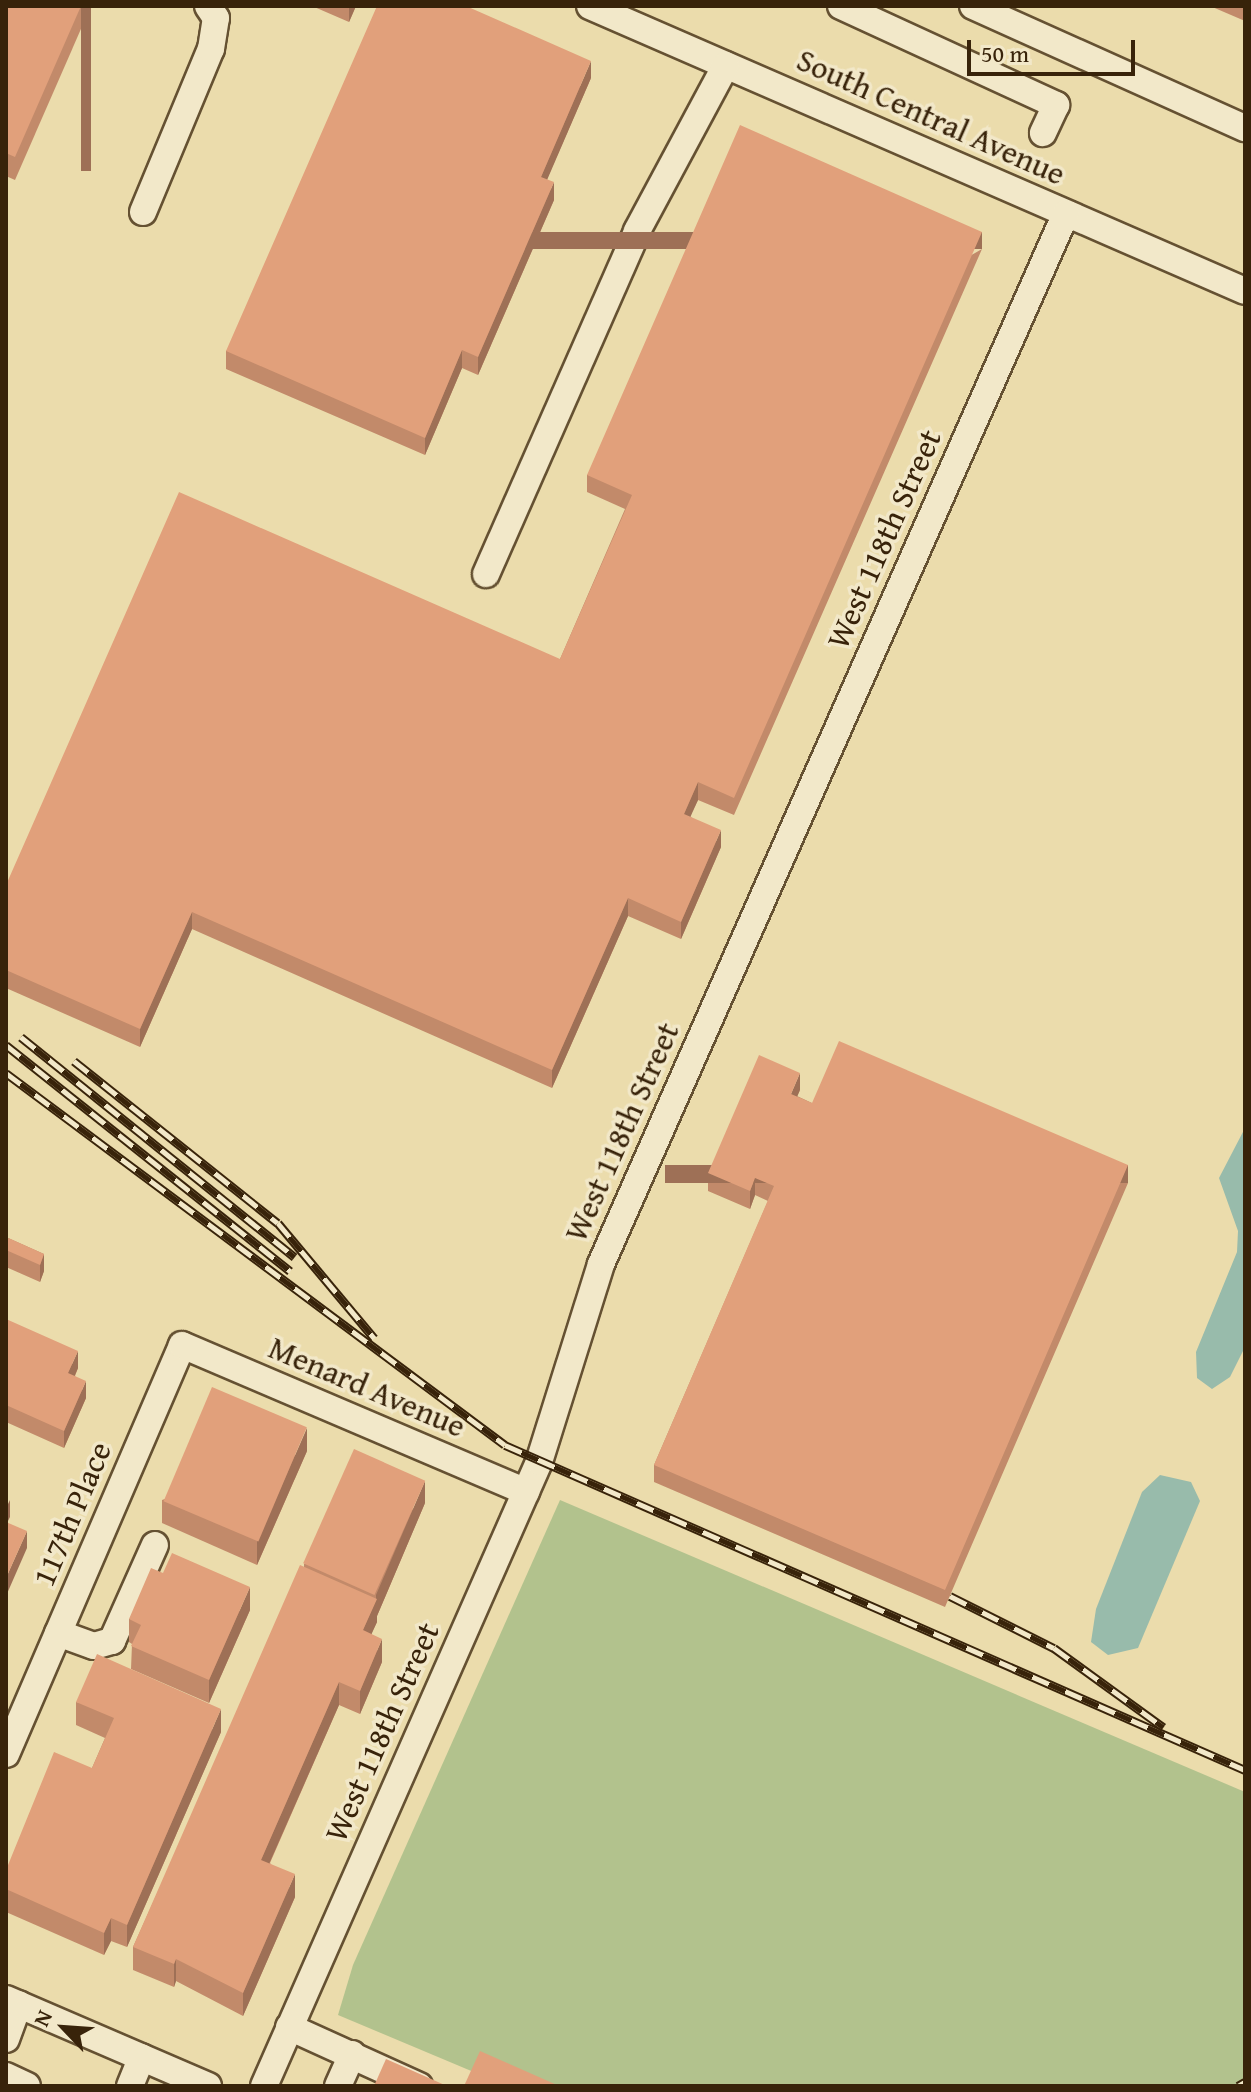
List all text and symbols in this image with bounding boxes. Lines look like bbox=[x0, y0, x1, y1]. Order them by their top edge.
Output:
scale bar bbox=[971, 24, 1139, 74]
text: 50 m bbox=[981, 36, 1029, 71]
street label: South Central Avenue bbox=[791, 41, 1071, 193]
street label: West 118th Street bbox=[819, 424, 949, 654]
street label: West 118th Street bbox=[557, 1017, 687, 1247]
street label: Menard Avenue bbox=[263, 1328, 471, 1446]
street label: 117th Place bbox=[24, 1436, 120, 1592]
street label: West 118th Street bbox=[317, 1617, 447, 1847]
north arrow bbox=[24, 1988, 104, 2068]
text: N bbox=[25, 2004, 60, 2031]

